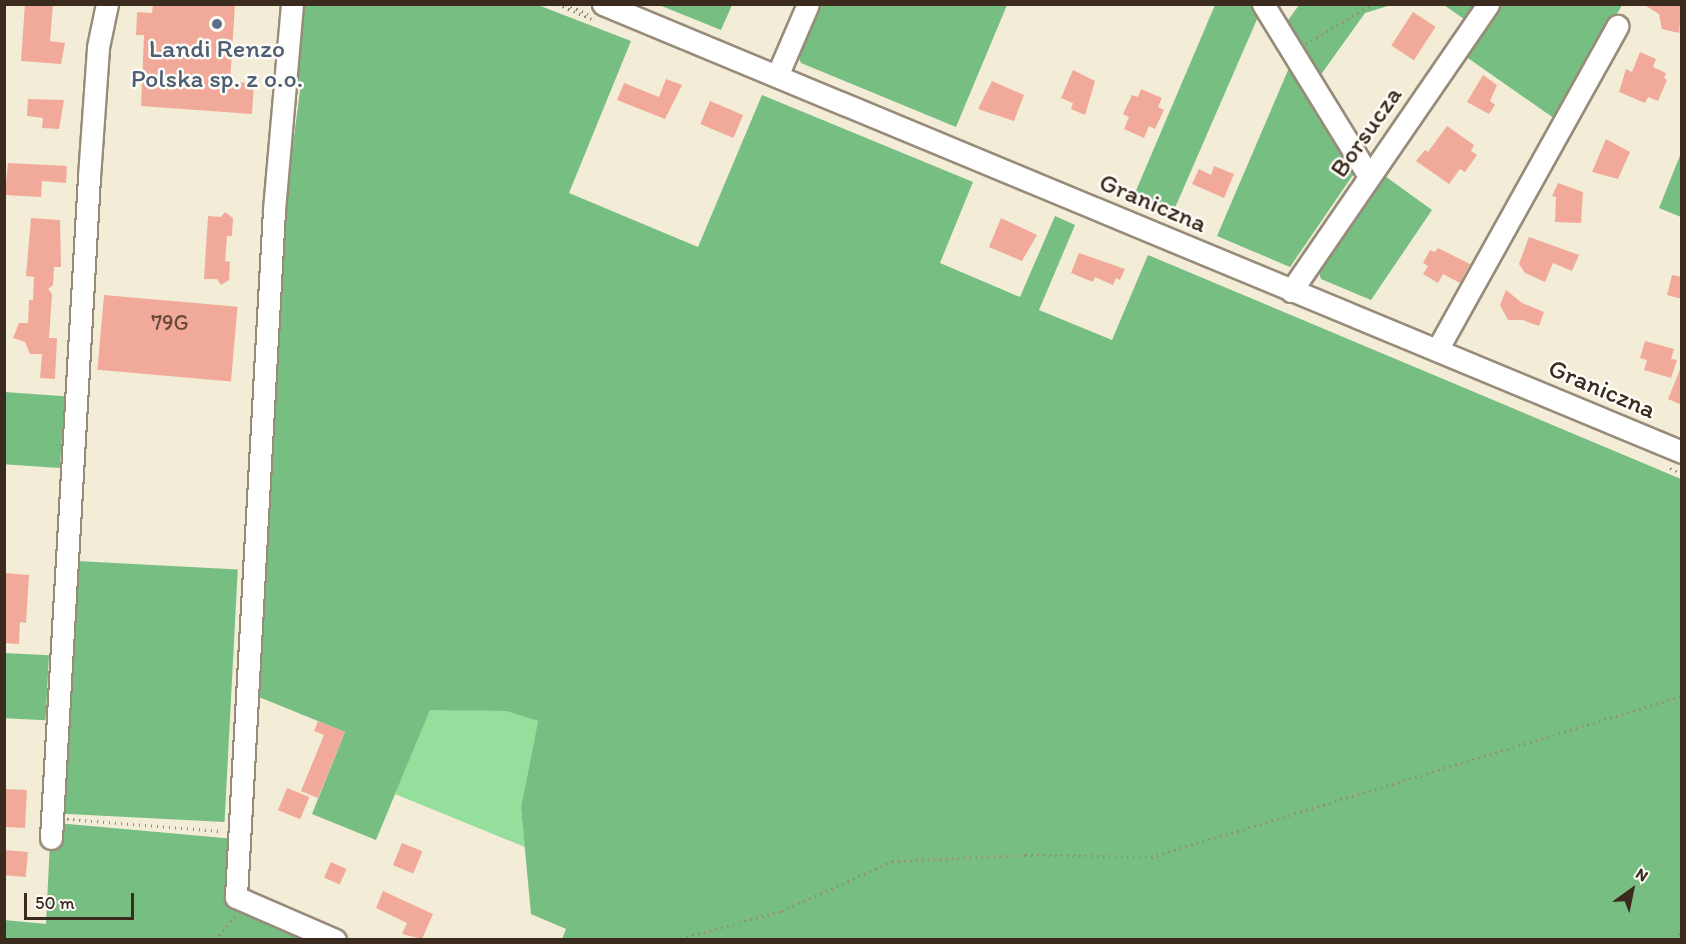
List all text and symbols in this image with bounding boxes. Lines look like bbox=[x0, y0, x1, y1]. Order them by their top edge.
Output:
marker: Landi Renzo Polska sp. z o.o. bbox=[210, 17, 224, 31]
place label: Landi Renzo Polska sp. z o.o. bbox=[131, 33, 303, 94]
street label: Borsucza bbox=[1323, 80, 1409, 184]
street label: Graniczna bbox=[1094, 166, 1212, 240]
house number: 79G bbox=[151, 310, 189, 336]
street label: Graniczna bbox=[1543, 352, 1661, 426]
north arrow bbox=[1602, 860, 1662, 920]
text: N bbox=[1632, 864, 1652, 885]
scale bar bbox=[27, 881, 136, 919]
text: 50 m bbox=[35, 892, 75, 914]

